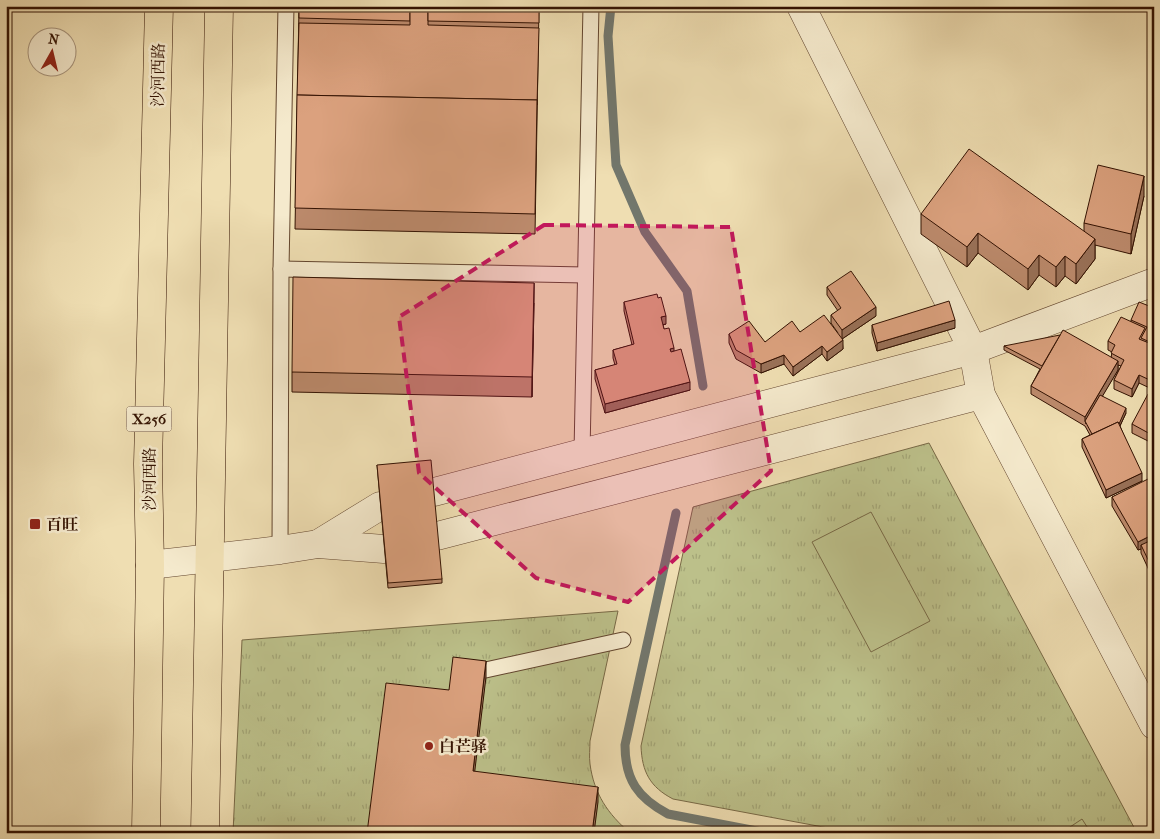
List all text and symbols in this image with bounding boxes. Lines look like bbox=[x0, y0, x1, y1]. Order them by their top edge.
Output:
north arrow bbox=[28, 28, 78, 78]
text: N bbox=[47, 30, 61, 49]
street label: 沙河西路 bbox=[148, 43, 168, 107]
road number: X256 bbox=[126, 406, 172, 432]
street label: 沙河西路 bbox=[140, 447, 159, 511]
place label: 百旺 bbox=[46, 515, 78, 534]
marker: 百旺 bbox=[28, 517, 42, 531]
place label: 白芒驿 bbox=[439, 737, 487, 756]
marker: 白芒驿 bbox=[423, 740, 435, 752]

